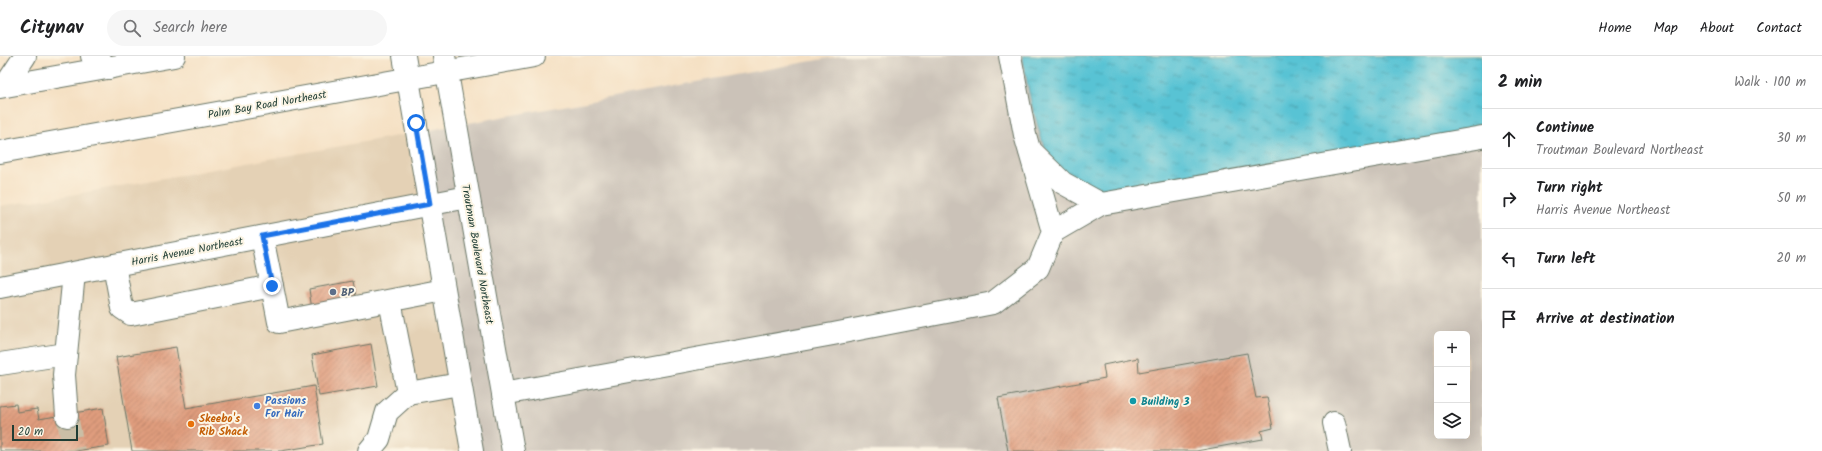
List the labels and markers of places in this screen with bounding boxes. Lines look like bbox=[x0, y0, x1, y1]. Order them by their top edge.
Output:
place label: BP bbox=[341, 284, 355, 302]
marker: BP bbox=[328, 287, 338, 297]
place label: Passions For Hair bbox=[265, 392, 307, 423]
place label: Building 3 bbox=[1141, 393, 1189, 411]
marker: Building 3 bbox=[1128, 396, 1138, 406]
marker: Passions For Hair bbox=[252, 401, 262, 411]
place label: Skeebo's Rib Shack bbox=[199, 410, 248, 441]
marker: Skeebo's Rib Shack bbox=[186, 419, 196, 429]

